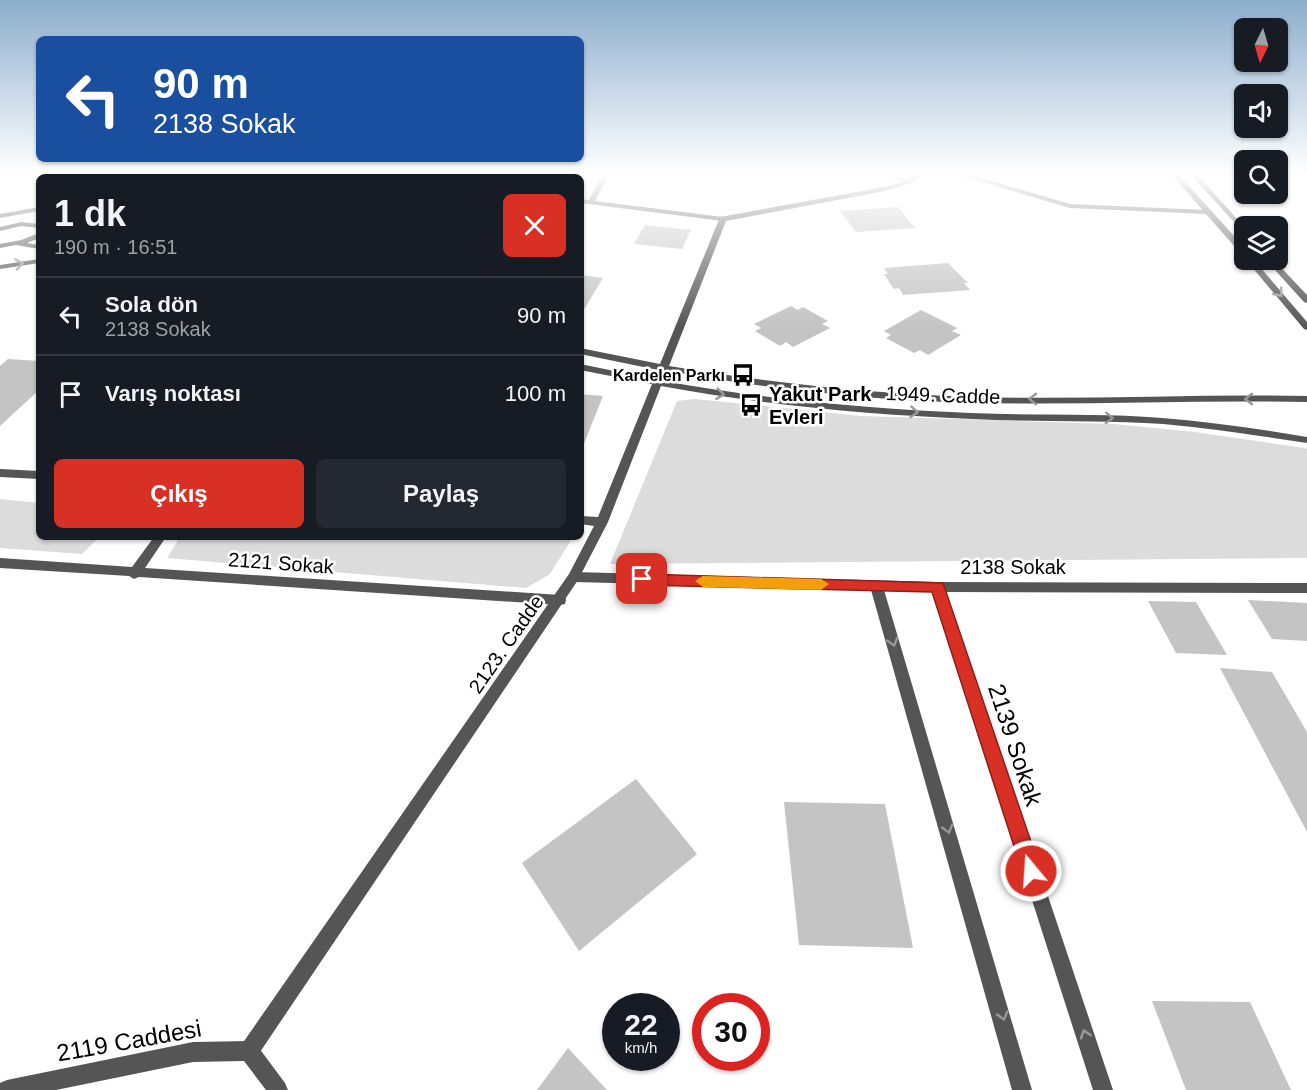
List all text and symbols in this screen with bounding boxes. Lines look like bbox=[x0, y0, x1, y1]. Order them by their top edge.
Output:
north arrow bbox=[1234, 18, 1288, 72]
map controls bbox=[1234, 18, 1288, 270]
icon: left bbox=[54, 60, 132, 138]
text: 90 m bbox=[153, 60, 249, 107]
button: sound bbox=[1234, 84, 1288, 138]
text: 2138 Sokak bbox=[153, 109, 296, 139]
button: search bbox=[1234, 150, 1288, 204]
text: 1 dk bbox=[54, 193, 126, 234]
button: close bbox=[503, 194, 566, 257]
button: layers bbox=[1234, 216, 1288, 270]
text: 190 m · 16:51 bbox=[54, 236, 177, 258]
one-way arrow bbox=[15, 258, 24, 270]
one-way arrow bbox=[1272, 286, 1283, 297]
text: Sola dön bbox=[105, 292, 198, 317]
icon: left bbox=[54, 300, 87, 333]
text: 90 m bbox=[517, 303, 566, 328]
text: 2138 Sokak bbox=[105, 318, 211, 340]
bus stop icon: Kardelen Parkı bbox=[730, 362, 756, 388]
place label: Kardelen Parkı bbox=[613, 367, 725, 384]
icon: arrive bbox=[54, 378, 87, 411]
text: Varış noktası bbox=[105, 381, 241, 406]
text: 100 m bbox=[505, 381, 566, 406]
street label: 1949. Cadde bbox=[885, 382, 1001, 408]
place label: Yakut Park Evleri bbox=[769, 383, 872, 428]
one-way arrow bbox=[716, 387, 725, 400]
bus stop icon: Yakut Park Evleri bbox=[738, 392, 764, 418]
one-way arrow bbox=[1028, 393, 1037, 405]
one-way arrow bbox=[1244, 393, 1253, 405]
one-way arrow bbox=[910, 406, 919, 419]
one-way arrow bbox=[1105, 412, 1114, 425]
button: Çıkış bbox=[54, 459, 304, 528]
button: Paylaş bbox=[316, 459, 566, 528]
street label: 2121 Sokak bbox=[228, 548, 335, 578]
pin bbox=[616, 553, 667, 604]
street label: 2138 Sokak bbox=[960, 556, 1067, 578]
icon: arrive bbox=[625, 562, 658, 595]
street label: 2123. Cadde bbox=[464, 591, 548, 697]
one-way arrow bbox=[886, 636, 898, 647]
street label: 2139 Sokak bbox=[983, 680, 1048, 810]
one-way arrow bbox=[941, 823, 953, 834]
position arrow bbox=[999, 839, 1063, 903]
speed limit sign: 30 bbox=[692, 993, 770, 1071]
text: 22 bbox=[624, 1008, 658, 1041]
one-way arrow bbox=[995, 1011, 1008, 1021]
street label: 2119 Caddesi bbox=[55, 1015, 203, 1067]
one-way arrow bbox=[1080, 1029, 1092, 1040]
text: km/h bbox=[625, 1039, 657, 1056]

